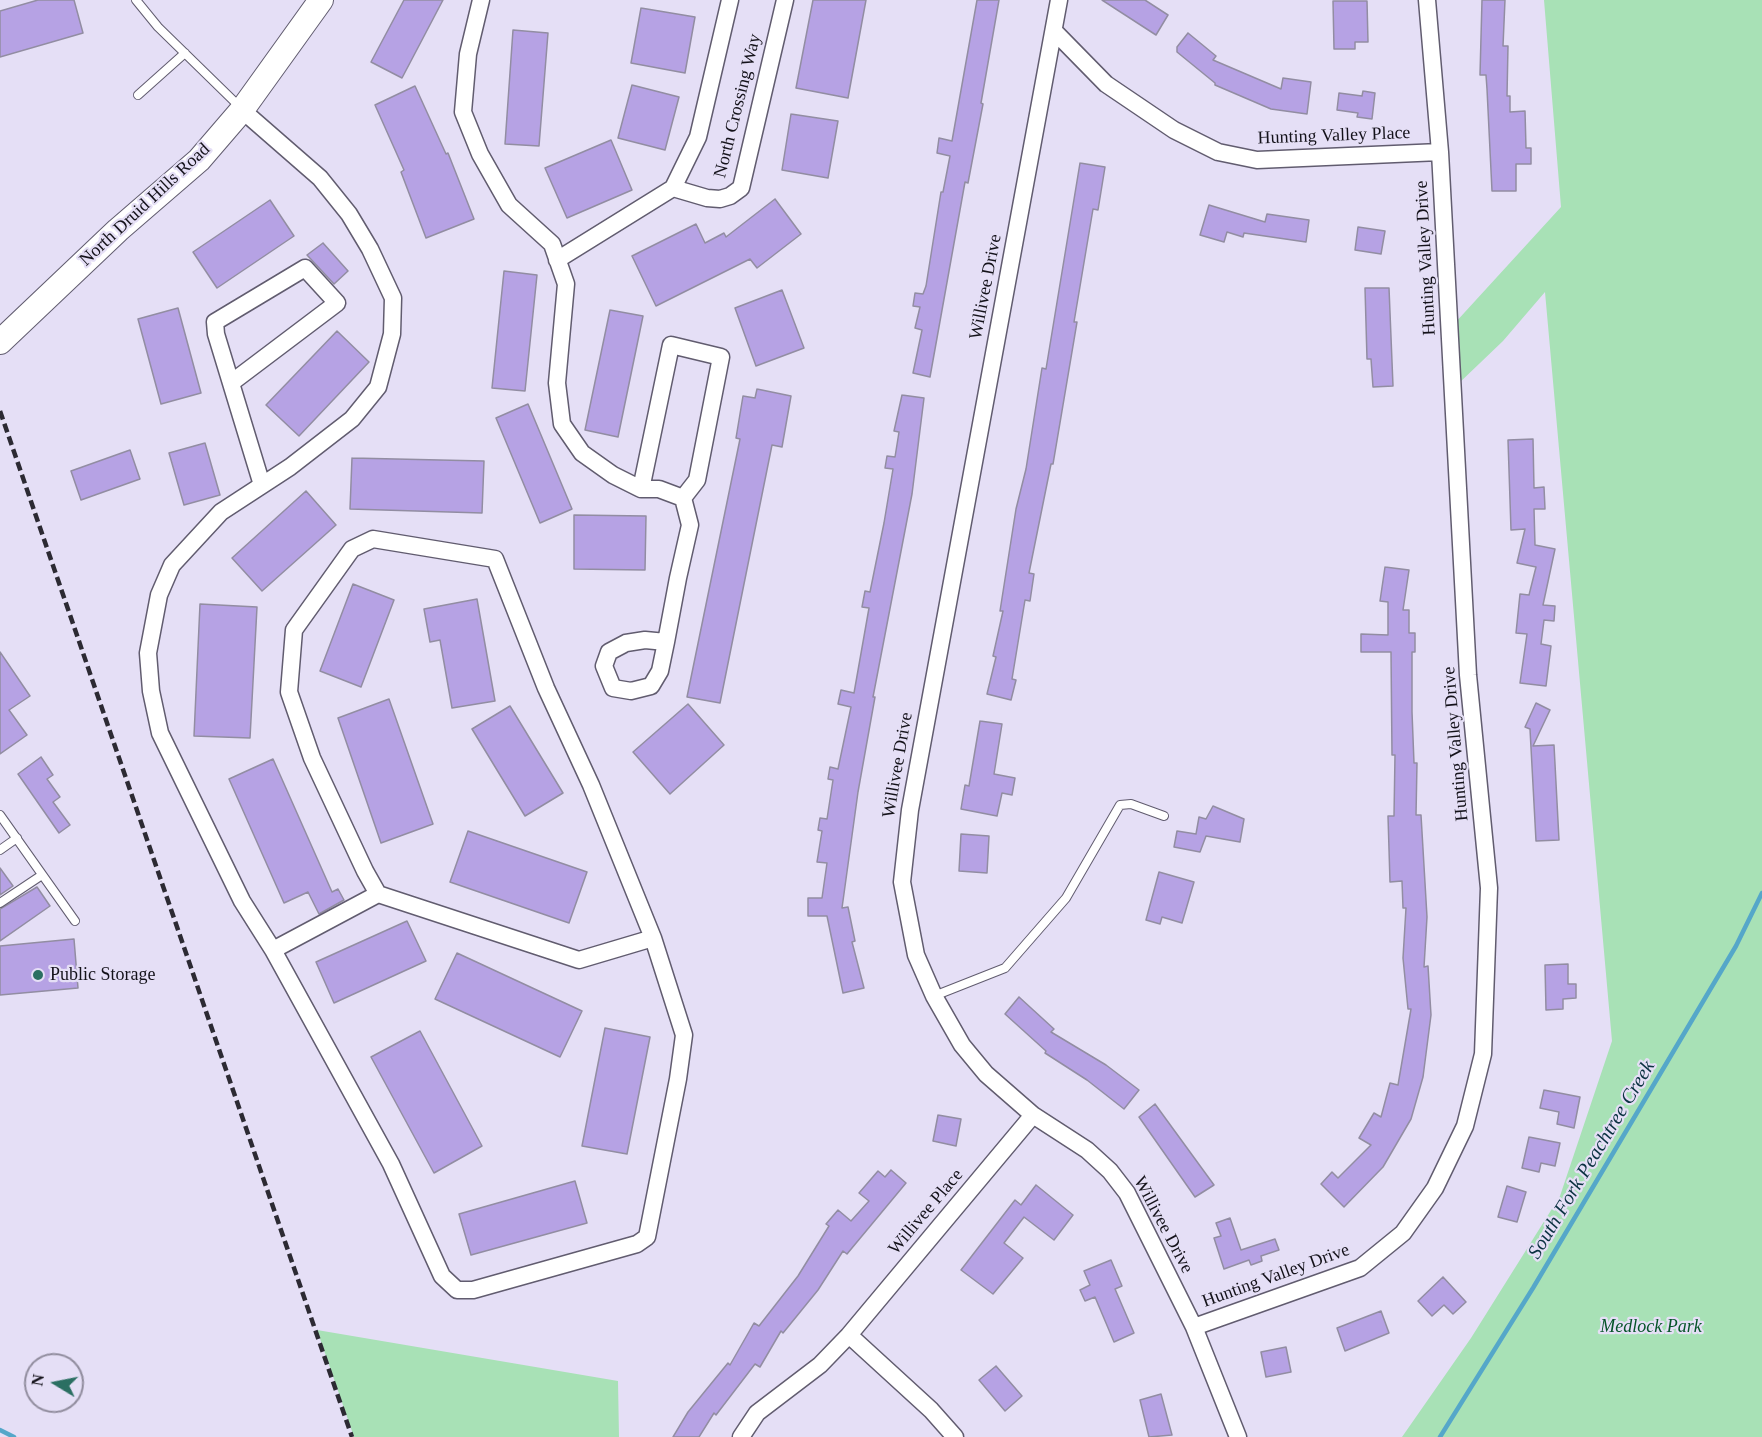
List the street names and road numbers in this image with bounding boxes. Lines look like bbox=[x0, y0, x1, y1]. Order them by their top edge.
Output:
street label: North Crossing Way bbox=[710, 32, 766, 180]
street label: Hunting Valley Place bbox=[1257, 123, 1411, 149]
street label: North Druid Hills Road bbox=[75, 139, 215, 271]
street label: Hunting Valley Drive bbox=[1411, 180, 1441, 336]
street label: Willivee Drive bbox=[965, 233, 1007, 341]
street label: Hunting Valley Drive bbox=[1438, 666, 1474, 822]
street label: Willivee Drive bbox=[878, 711, 918, 819]
street label: Willivee Place bbox=[884, 1165, 968, 1259]
street label: Willivee Drive bbox=[1128, 1173, 1198, 1277]
street label: Hunting Valley Drive bbox=[1199, 1239, 1353, 1313]

